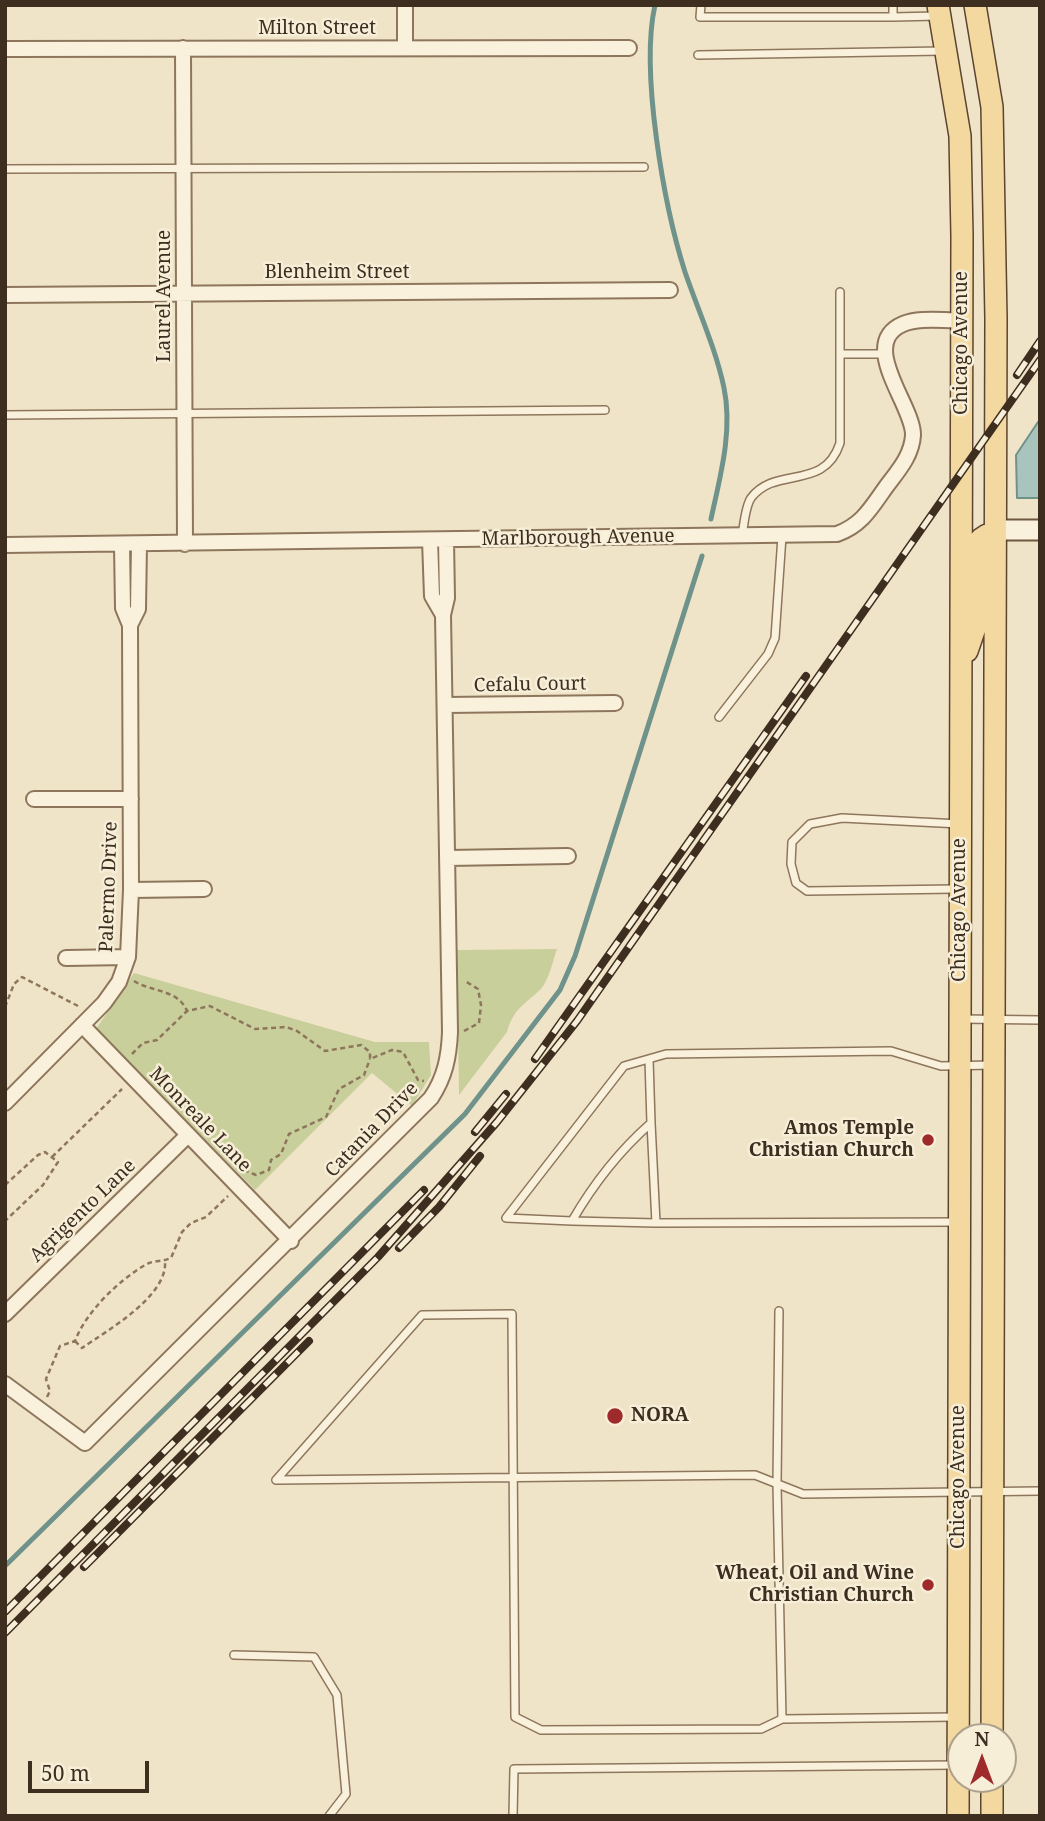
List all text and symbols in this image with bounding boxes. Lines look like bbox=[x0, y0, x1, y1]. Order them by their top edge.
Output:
street label: Milton Street bbox=[258, 18, 376, 40]
street label: Laurel Avenue bbox=[154, 230, 176, 362]
street label: Blenheim Street bbox=[265, 262, 409, 284]
street label: Chicago Avenue bbox=[951, 271, 973, 415]
street label: Marlborough Avenue bbox=[481, 525, 675, 551]
street label: Cefalu Court bbox=[473, 673, 587, 697]
street label: Palermo Drive bbox=[95, 821, 123, 953]
street label: Chicago Avenue bbox=[949, 838, 971, 982]
street label: Monreale Lane bbox=[144, 1063, 256, 1177]
street label: Catania Drive bbox=[321, 1078, 423, 1182]
place label: Amos Temple Christian Church bbox=[749, 1118, 914, 1162]
marker: Amos Temple Christian Church bbox=[920, 1132, 936, 1148]
street label: Agrigento Lane bbox=[25, 1155, 141, 1267]
place label: NORA bbox=[631, 1405, 689, 1427]
street label: Chicago Avenue bbox=[948, 1405, 970, 1549]
marker: NORA bbox=[605, 1406, 625, 1426]
place label: Wheat, Oil and Wine Christian Church bbox=[715, 1563, 914, 1607]
marker: Wheat, Oil and Wine Christian Church bbox=[920, 1577, 936, 1593]
north arrow bbox=[947, 1723, 1017, 1793]
text: N bbox=[975, 1726, 989, 1752]
scale bar bbox=[32, 1748, 152, 1792]
text: 50 m bbox=[41, 1759, 90, 1787]

